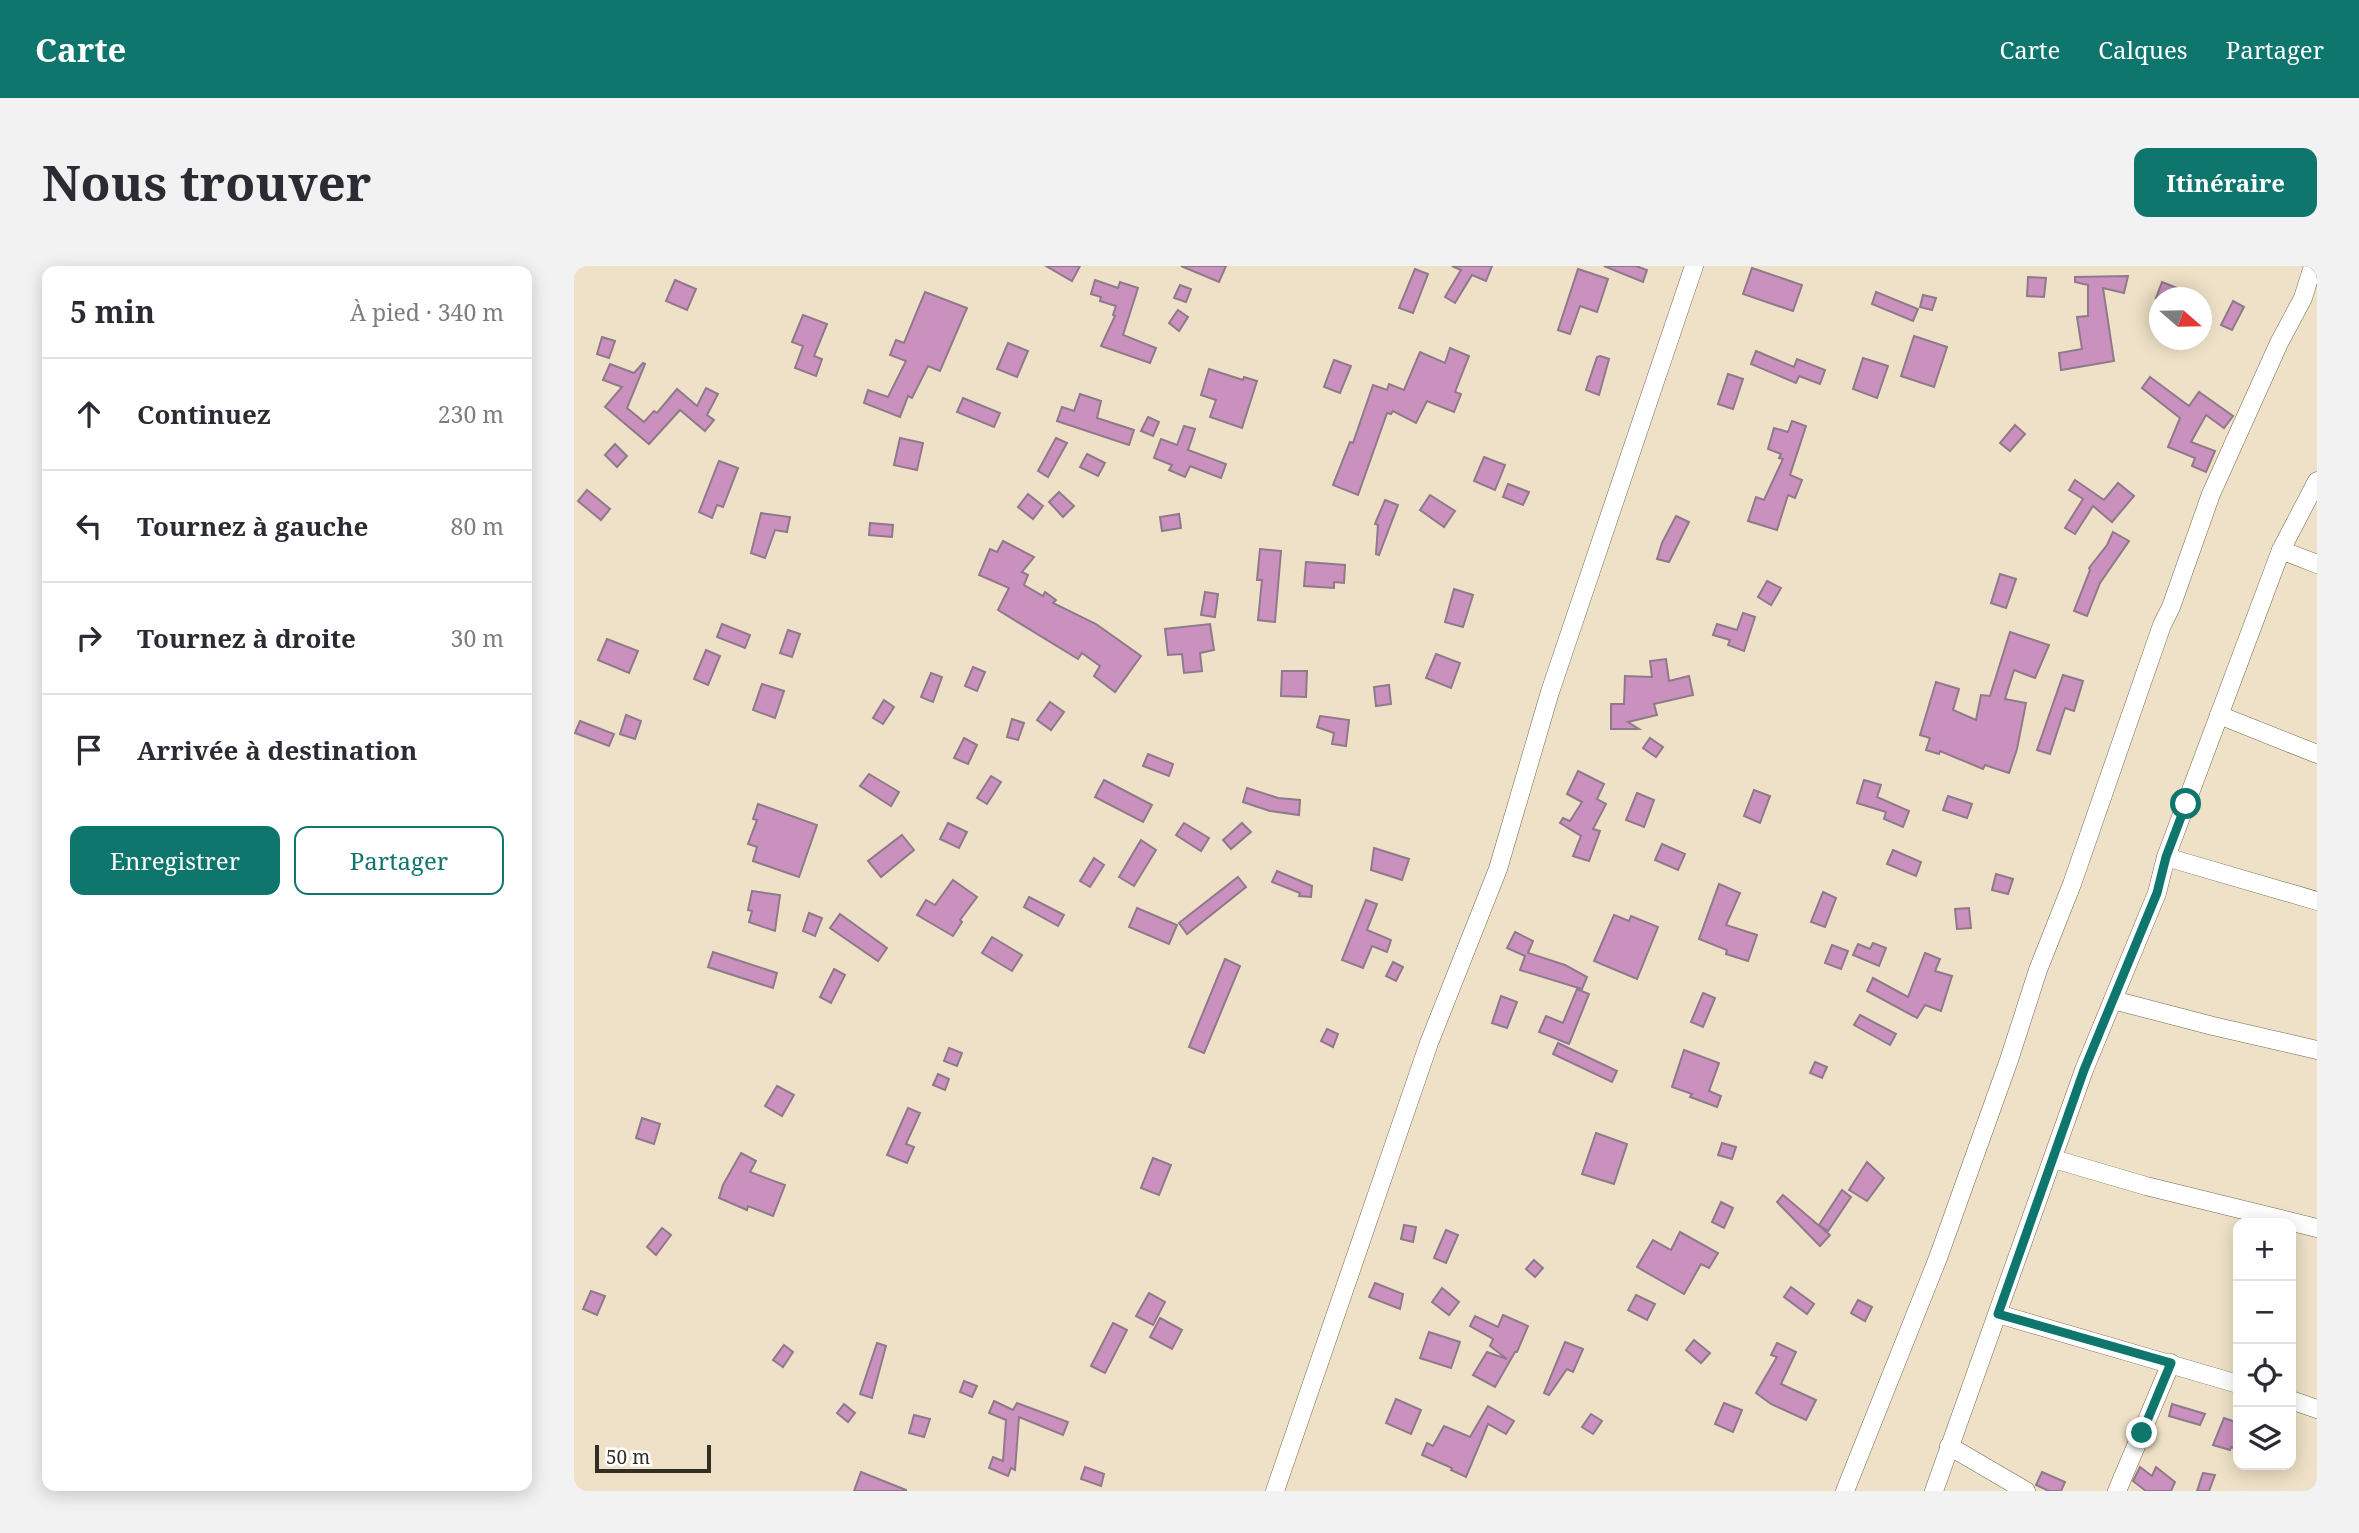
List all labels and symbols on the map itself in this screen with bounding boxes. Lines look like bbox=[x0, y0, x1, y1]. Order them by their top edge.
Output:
north arrow bbox=[2149, 287, 2212, 350]
route start bbox=[2170, 788, 2201, 819]
route end bbox=[2126, 1417, 2157, 1448]
scale bar bbox=[595, 1442, 710, 1474]

